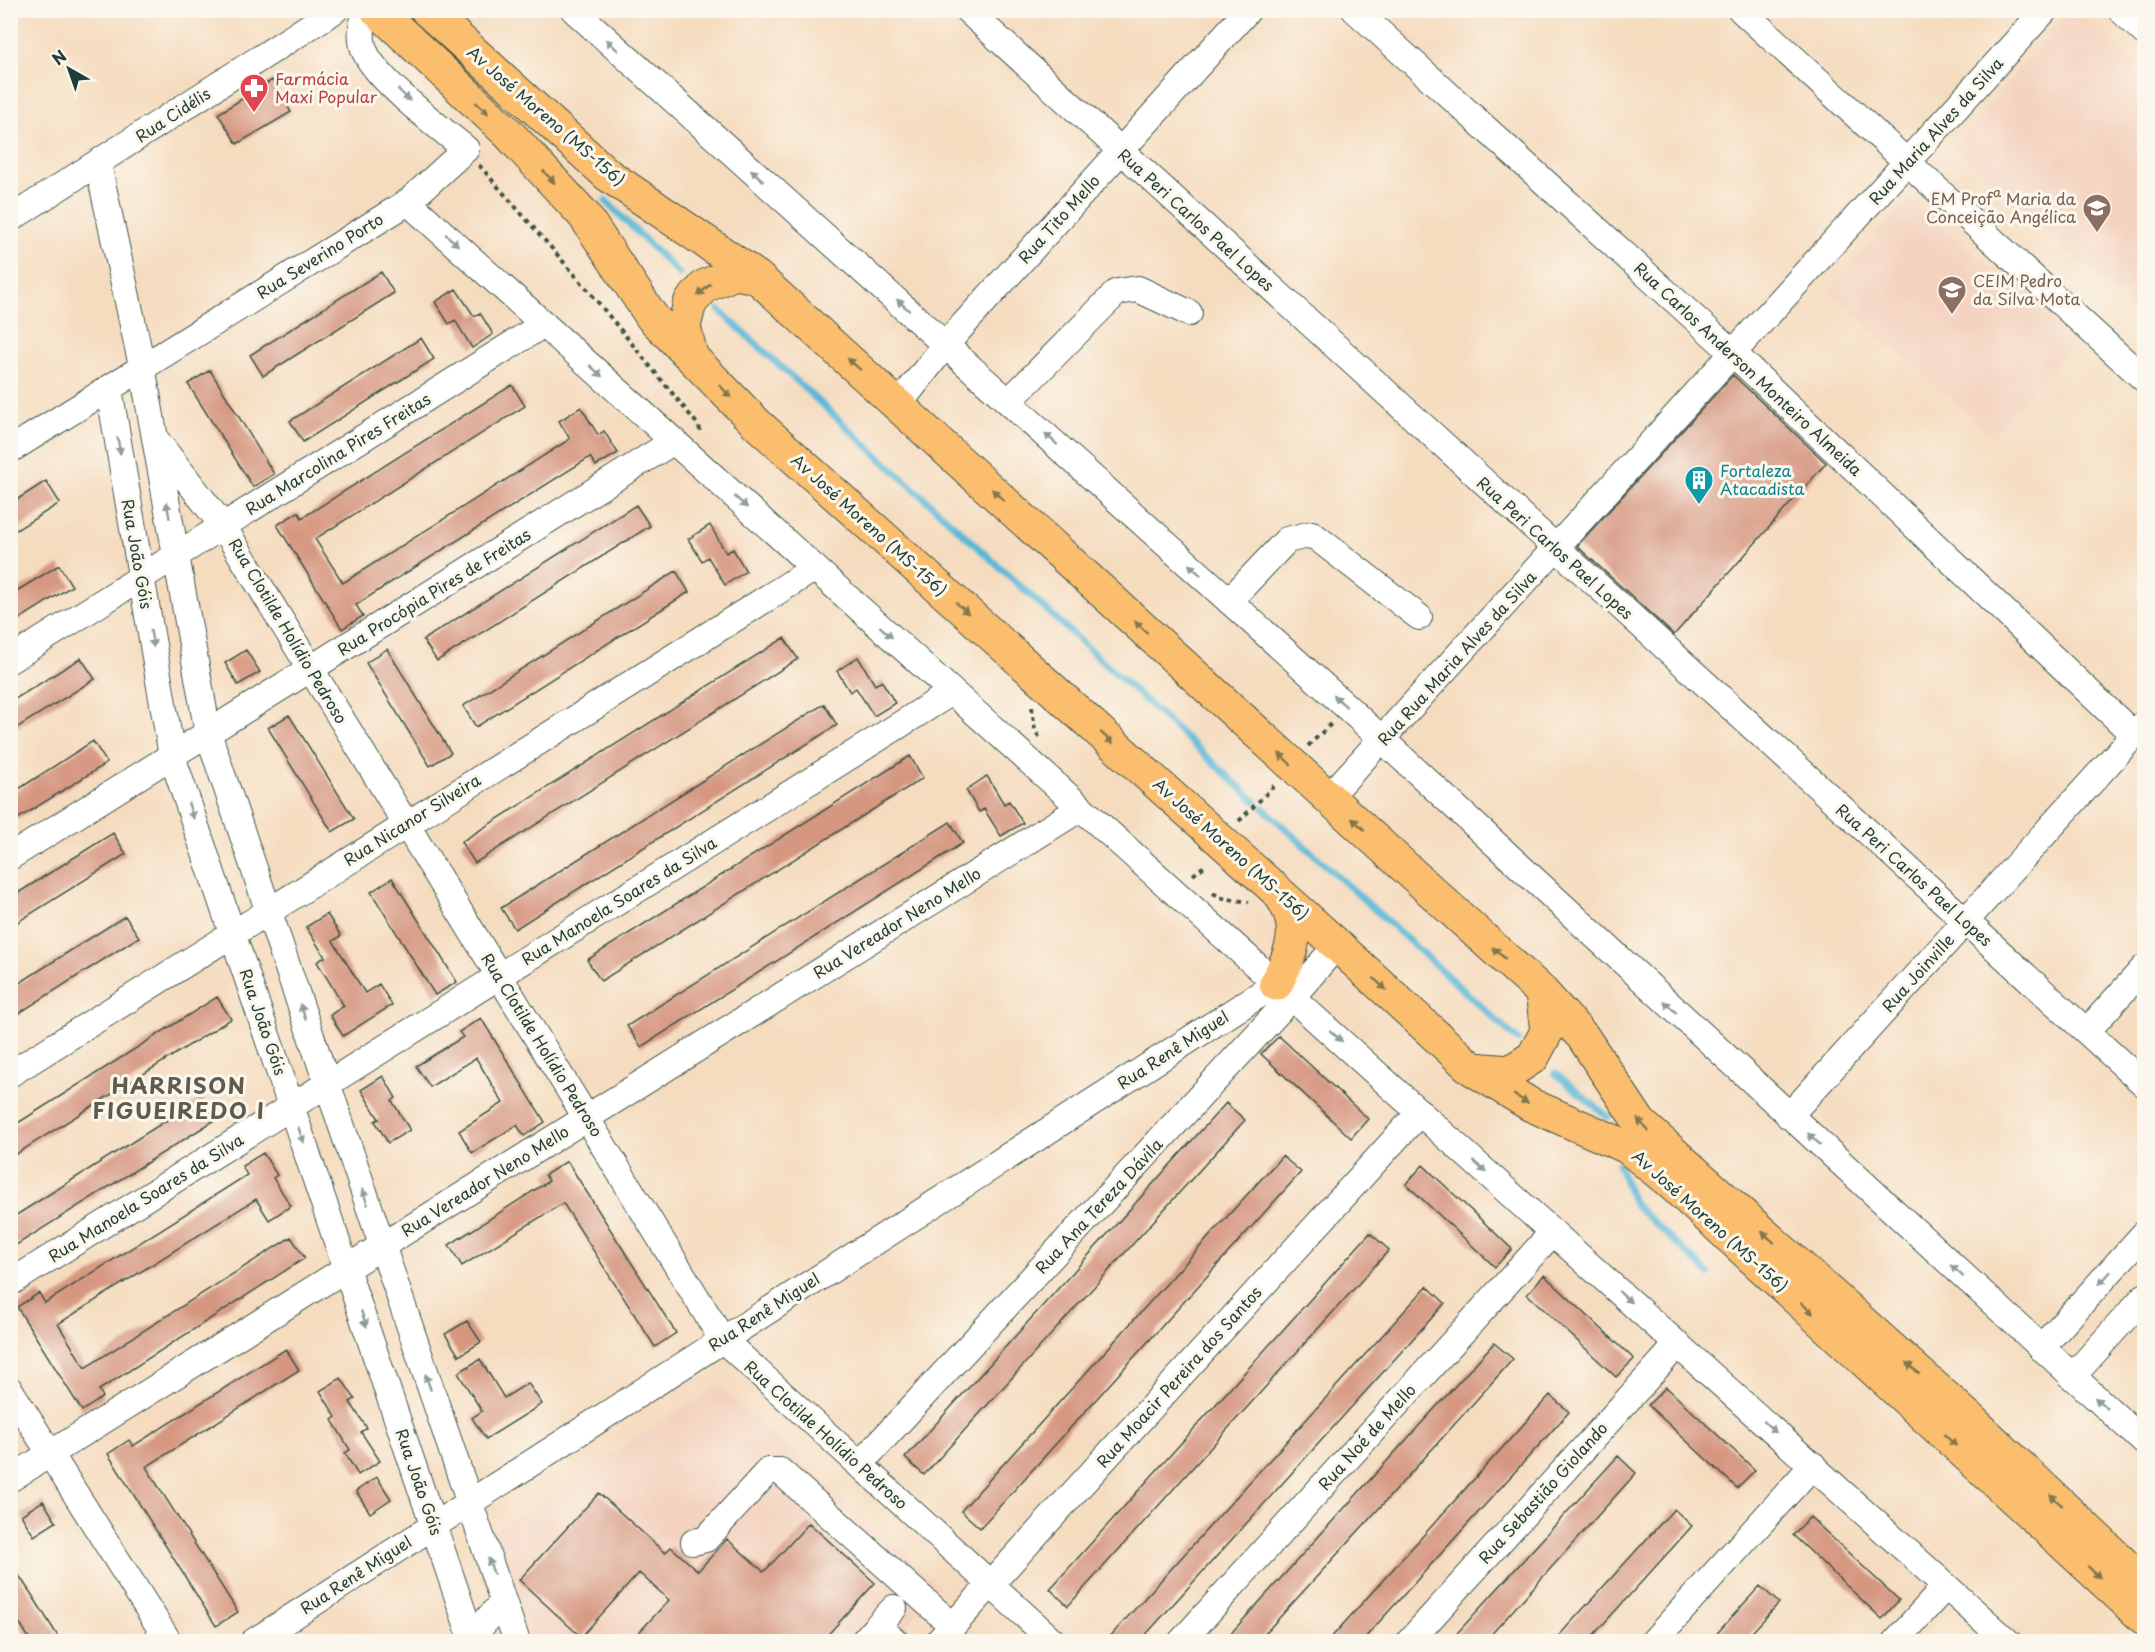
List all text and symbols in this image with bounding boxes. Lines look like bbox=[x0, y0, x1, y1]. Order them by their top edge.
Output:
north arrow bbox=[39, 39, 99, 99]
one-way arrow bbox=[605, 39, 620, 52]
street label: Av José Moreno (MS-156) bbox=[462, 40, 631, 191]
text: N bbox=[46, 43, 71, 70]
street label: Rua Maria Alves da Silva bbox=[1862, 51, 2008, 209]
place label: Farmácia Maxi Popular bbox=[275, 66, 378, 108]
pharmacy icon: Farmácia Maxi Popular bbox=[238, 72, 270, 114]
street label: Rua Cidélis bbox=[130, 81, 215, 147]
one-way arrow bbox=[396, 88, 411, 102]
one-way arrow bbox=[474, 101, 489, 115]
street label: Rua Peri Carlos Pael Lopes bbox=[1113, 142, 1280, 296]
one-way arrow bbox=[750, 168, 765, 182]
one-way arrow bbox=[542, 169, 556, 184]
street label: Rua Tito Mello bbox=[1012, 169, 1105, 268]
place label: EM Profª Maria da Conceição Angélica bbox=[1926, 186, 2077, 228]
school or university icon: EM Profª Maria da Conceição Angélica bbox=[2081, 192, 2113, 234]
street label: Rua Severino Porto bbox=[251, 206, 388, 304]
one-way arrow bbox=[444, 233, 459, 247]
street label: Rua Carlos Anderson Monteiro Almeida bbox=[1629, 256, 1868, 481]
place label: CEIM Pedro da Silva Mota bbox=[1973, 268, 2080, 310]
school or university icon: CEIM Pedro da Silva Mota bbox=[1936, 274, 1968, 316]
one-way arrow bbox=[696, 283, 711, 297]
one-way arrow bbox=[896, 299, 911, 312]
one-way arrow bbox=[847, 358, 862, 371]
one-way arrow bbox=[589, 364, 604, 378]
one-way arrow bbox=[718, 384, 732, 398]
street label: Rua Marcolina Pires Freitas bbox=[240, 386, 435, 520]
one-way arrow bbox=[1043, 432, 1058, 446]
one-way arrow bbox=[115, 437, 124, 456]
street label: Av José Moreno (MS-156) bbox=[786, 448, 953, 601]
place label: Fortaleza Atacadista bbox=[1720, 458, 1805, 500]
building icon: Fortaleza Atacadista bbox=[1683, 464, 1715, 506]
street label: Rua Peri Carlos Pael Lopes bbox=[1472, 470, 1639, 624]
one-way arrow bbox=[991, 489, 1006, 502]
one-way arrow bbox=[733, 495, 748, 508]
street label: Rua João Góis bbox=[117, 497, 159, 611]
one-way arrow bbox=[163, 501, 172, 520]
street label: Rua Procópia Pires de Freitas bbox=[332, 522, 535, 661]
street label: Rua Clotilde Holídio Pedroso bbox=[224, 533, 354, 728]
one-way arrow bbox=[1188, 564, 1202, 578]
street label: Rua Rua Maria Alves da Silva bbox=[1371, 565, 1541, 750]
one-way arrow bbox=[954, 601, 969, 614]
one-way arrow bbox=[1134, 620, 1149, 634]
one-way arrow bbox=[878, 625, 893, 638]
one-way arrow bbox=[148, 629, 157, 648]
one-way arrow bbox=[1332, 694, 1347, 708]
one-way arrow bbox=[1099, 731, 1114, 744]
one-way arrow bbox=[1278, 753, 1293, 766]
street label: Rua Nicanor Silveira bbox=[338, 767, 485, 871]
street label: Av José Moreno (MS-156) bbox=[1148, 772, 1315, 925]
street label: Rua Peri Carlos Pael Lopes bbox=[1831, 797, 1998, 951]
one-way arrow bbox=[186, 802, 196, 820]
one-way arrow bbox=[1351, 818, 1366, 831]
street label: Rua Manoela Soares da Silva bbox=[516, 830, 721, 970]
street label: Rua Vereador Neno Mello bbox=[808, 861, 985, 984]
street label: Rua Joinville bbox=[1876, 928, 1959, 1017]
one-way arrow bbox=[1492, 947, 1507, 960]
street label: Rua Clotilde Holídio Pedroso bbox=[476, 948, 609, 1141]
street label: Rua João Góis bbox=[234, 965, 293, 1078]
one-way arrow bbox=[1373, 977, 1387, 991]
one-way arrow bbox=[1663, 1000, 1678, 1014]
one-way arrow bbox=[297, 1003, 307, 1021]
street label: Rua Renê Miguel bbox=[1112, 1004, 1233, 1094]
one-way arrow bbox=[1328, 1029, 1343, 1043]
district label: HARRISON FIGUEIREDO I bbox=[93, 1068, 265, 1126]
one-way arrow bbox=[1513, 1093, 1529, 1104]
one-way arrow bbox=[1636, 1118, 1650, 1133]
street label: Rua Vereador Neno Mello bbox=[396, 1119, 573, 1242]
one-way arrow bbox=[297, 1126, 306, 1144]
street label: Rua Manoela Soares da Silva bbox=[43, 1127, 248, 1267]
street label: Rua Ana Tereza Dávila bbox=[1029, 1132, 1168, 1278]
one-way arrow bbox=[1806, 1132, 1821, 1146]
street label: Av José Moreno (MS-156) bbox=[1627, 1144, 1794, 1297]
one-way arrow bbox=[1473, 1160, 1488, 1174]
one-way arrow bbox=[360, 1188, 370, 1206]
one-way arrow bbox=[1761, 1231, 1776, 1244]
one-way arrow bbox=[1950, 1265, 1965, 1278]
street label: Rua Renê Miguel bbox=[703, 1266, 824, 1356]
one-way arrow bbox=[2099, 1270, 2112, 1285]
street label: Rua Moacir Pereira dos Santos bbox=[1090, 1280, 1267, 1472]
one-way arrow bbox=[1618, 1290, 1633, 1304]
one-way arrow bbox=[1799, 1301, 1814, 1315]
one-way arrow bbox=[359, 1310, 369, 1328]
street label: Rua Clotilde Holídio Pedroso bbox=[740, 1354, 914, 1514]
one-way arrow bbox=[1906, 1362, 1921, 1375]
one-way arrow bbox=[422, 1373, 432, 1391]
street label: Rua Noé de Mello bbox=[1312, 1378, 1421, 1495]
one-way arrow bbox=[2094, 1397, 2109, 1410]
street label: Rua Sebastião Giolando bbox=[1472, 1416, 1613, 1568]
one-way arrow bbox=[1763, 1420, 1778, 1434]
street label: Rua João Góis bbox=[390, 1425, 449, 1538]
one-way arrow bbox=[1943, 1433, 1958, 1447]
one-way arrow bbox=[2049, 1494, 2064, 1507]
street label: Rua Renê Miguel bbox=[295, 1529, 416, 1619]
one-way arrow bbox=[485, 1557, 495, 1575]
one-way arrow bbox=[2086, 1565, 2101, 1578]

